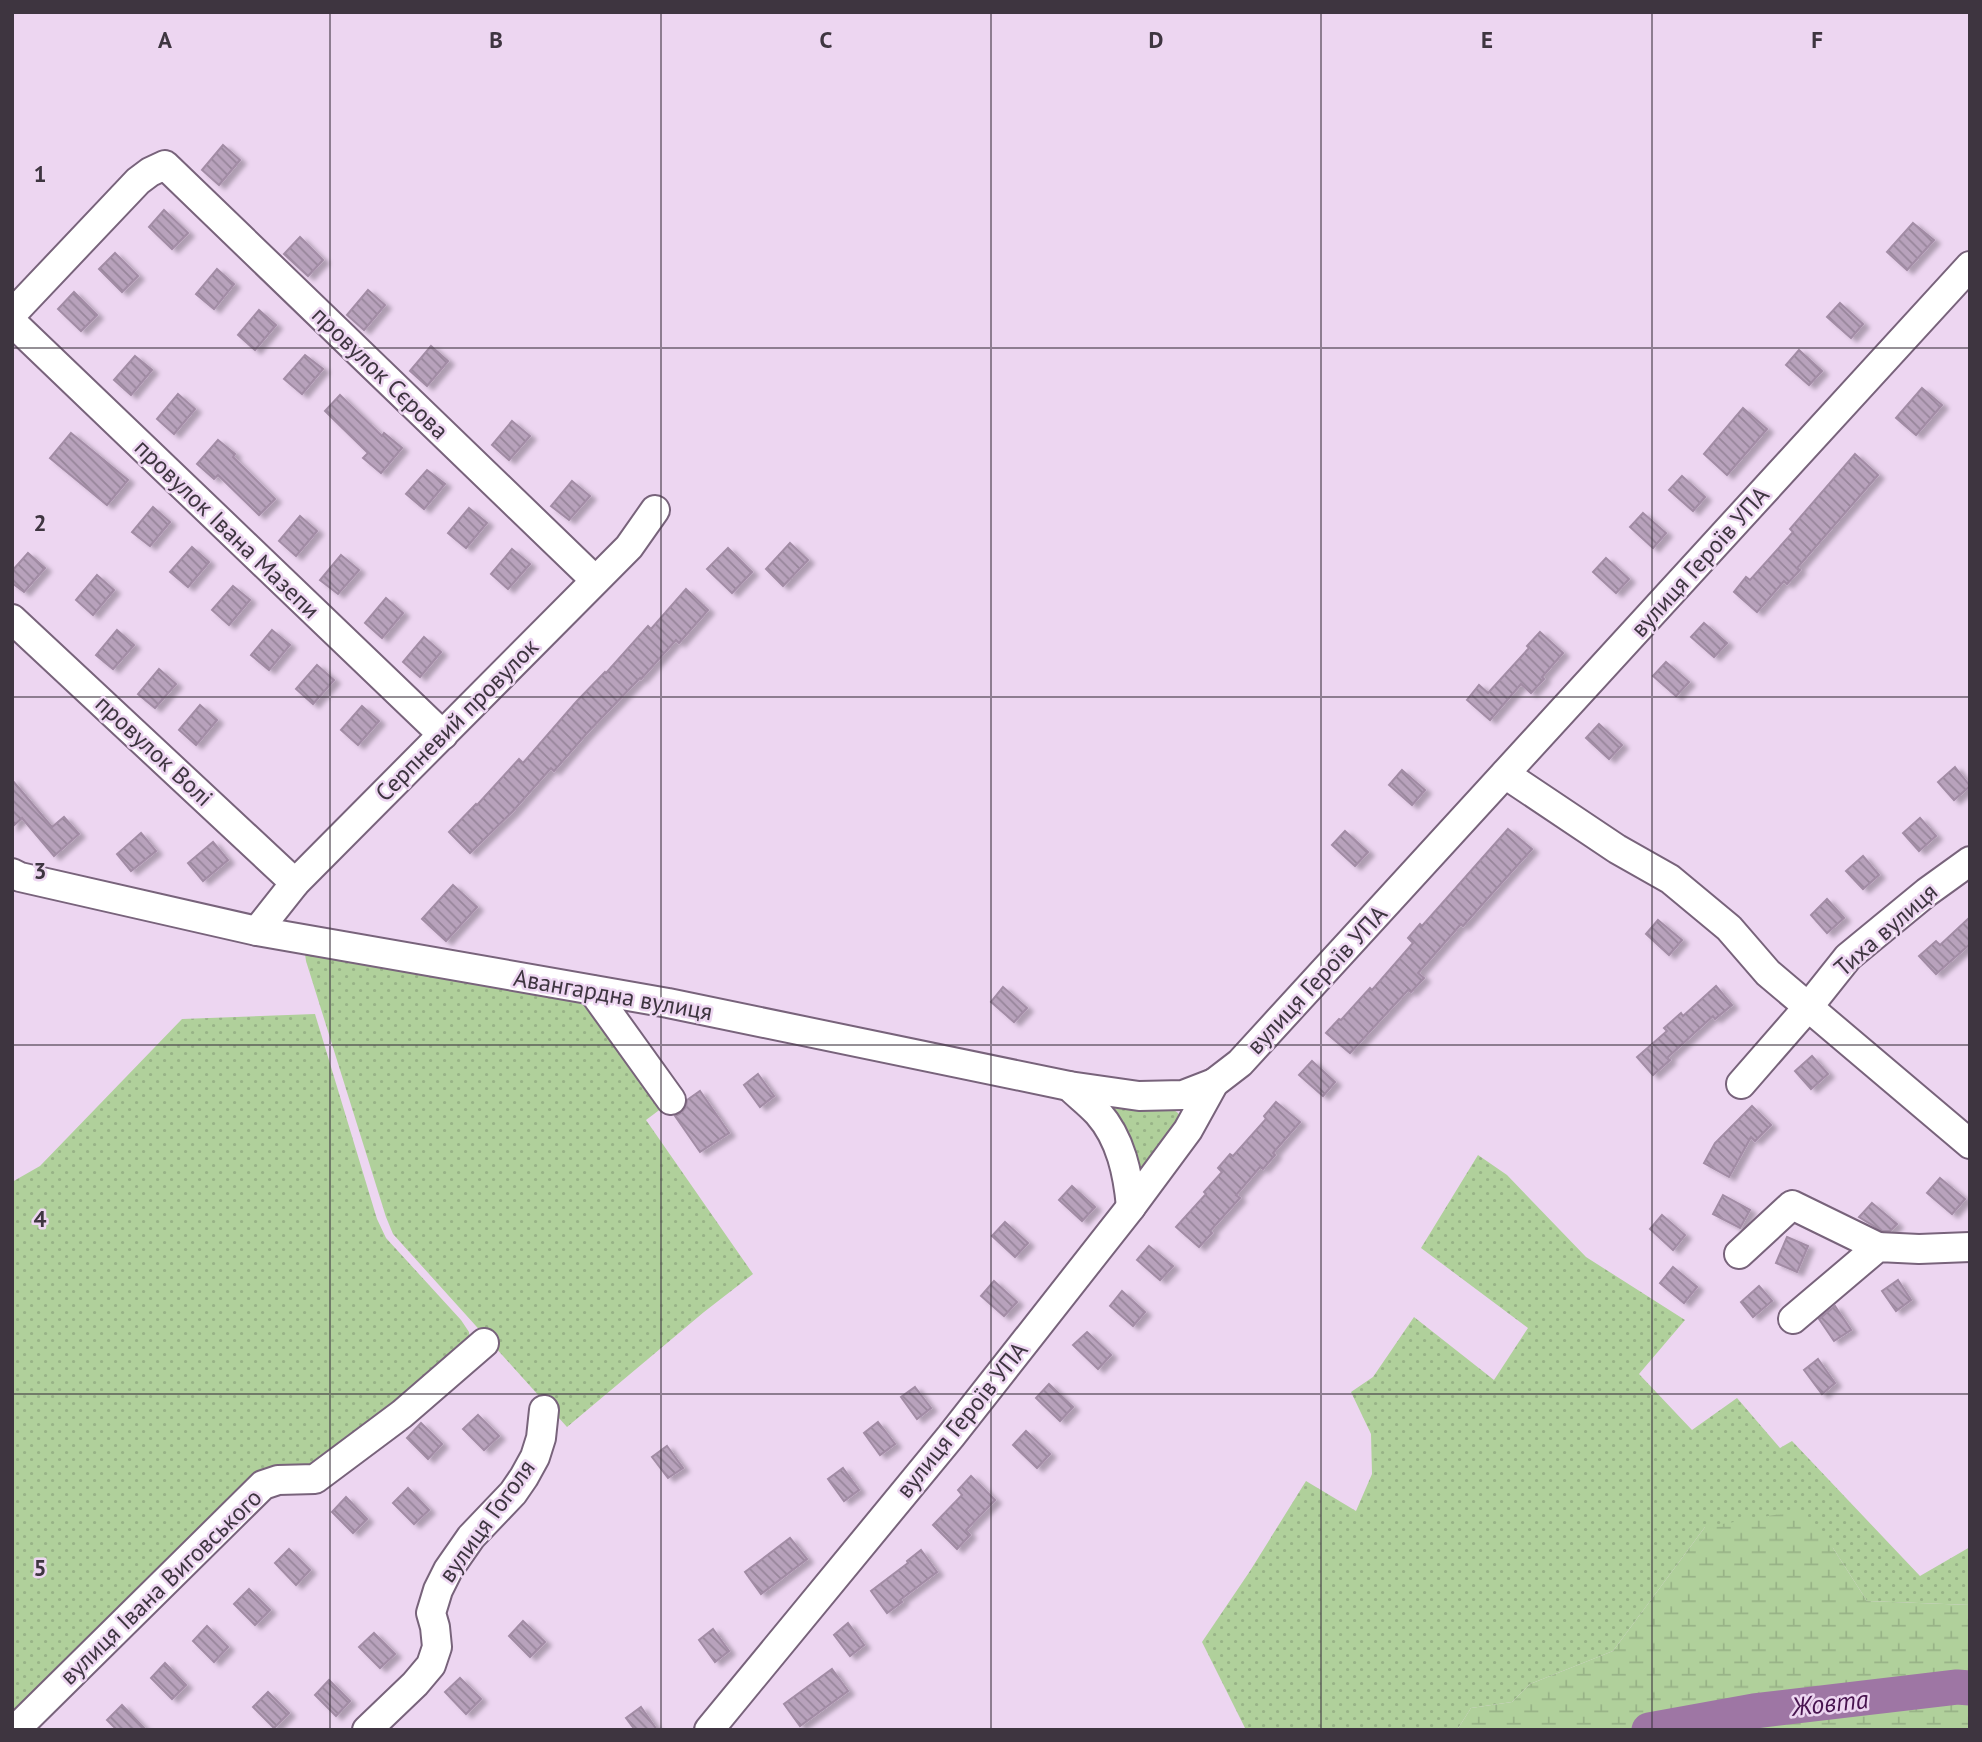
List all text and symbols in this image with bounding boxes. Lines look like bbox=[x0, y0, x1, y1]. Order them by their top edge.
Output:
text: A bbox=[158, 25, 172, 54]
text: B bbox=[489, 25, 503, 54]
text: C bbox=[820, 25, 833, 54]
text: D bbox=[1149, 25, 1163, 54]
text: E bbox=[1481, 25, 1493, 54]
text: F bbox=[1811, 25, 1823, 54]
text: 1 bbox=[33, 159, 47, 188]
street label: провулок Сєрова bbox=[305, 300, 455, 446]
street label: провулок Івана Мазепи bbox=[128, 432, 327, 625]
street label: вулиця Героїв УПА bbox=[1624, 480, 1776, 644]
text: 2 bbox=[33, 508, 47, 537]
street label: Серпневий провулок bbox=[368, 631, 545, 808]
street label: провулок Волі bbox=[89, 688, 220, 813]
text: 3 bbox=[33, 856, 47, 885]
street label: Тиха вулиця bbox=[1828, 876, 1944, 983]
street label: вулиця Героїв УПА bbox=[1240, 899, 1394, 1061]
street label: Авангардна вулиця bbox=[511, 962, 715, 1027]
text: 4 bbox=[33, 1204, 47, 1233]
street label: вулиця Героїв УПА bbox=[889, 1335, 1034, 1504]
street label: вулиця Гоголя bbox=[432, 1453, 542, 1588]
street label: вулиця Івана Виговського bbox=[53, 1482, 268, 1691]
text: 5 bbox=[33, 1553, 47, 1582]
water label: Жовта bbox=[1788, 1682, 1870, 1723]

